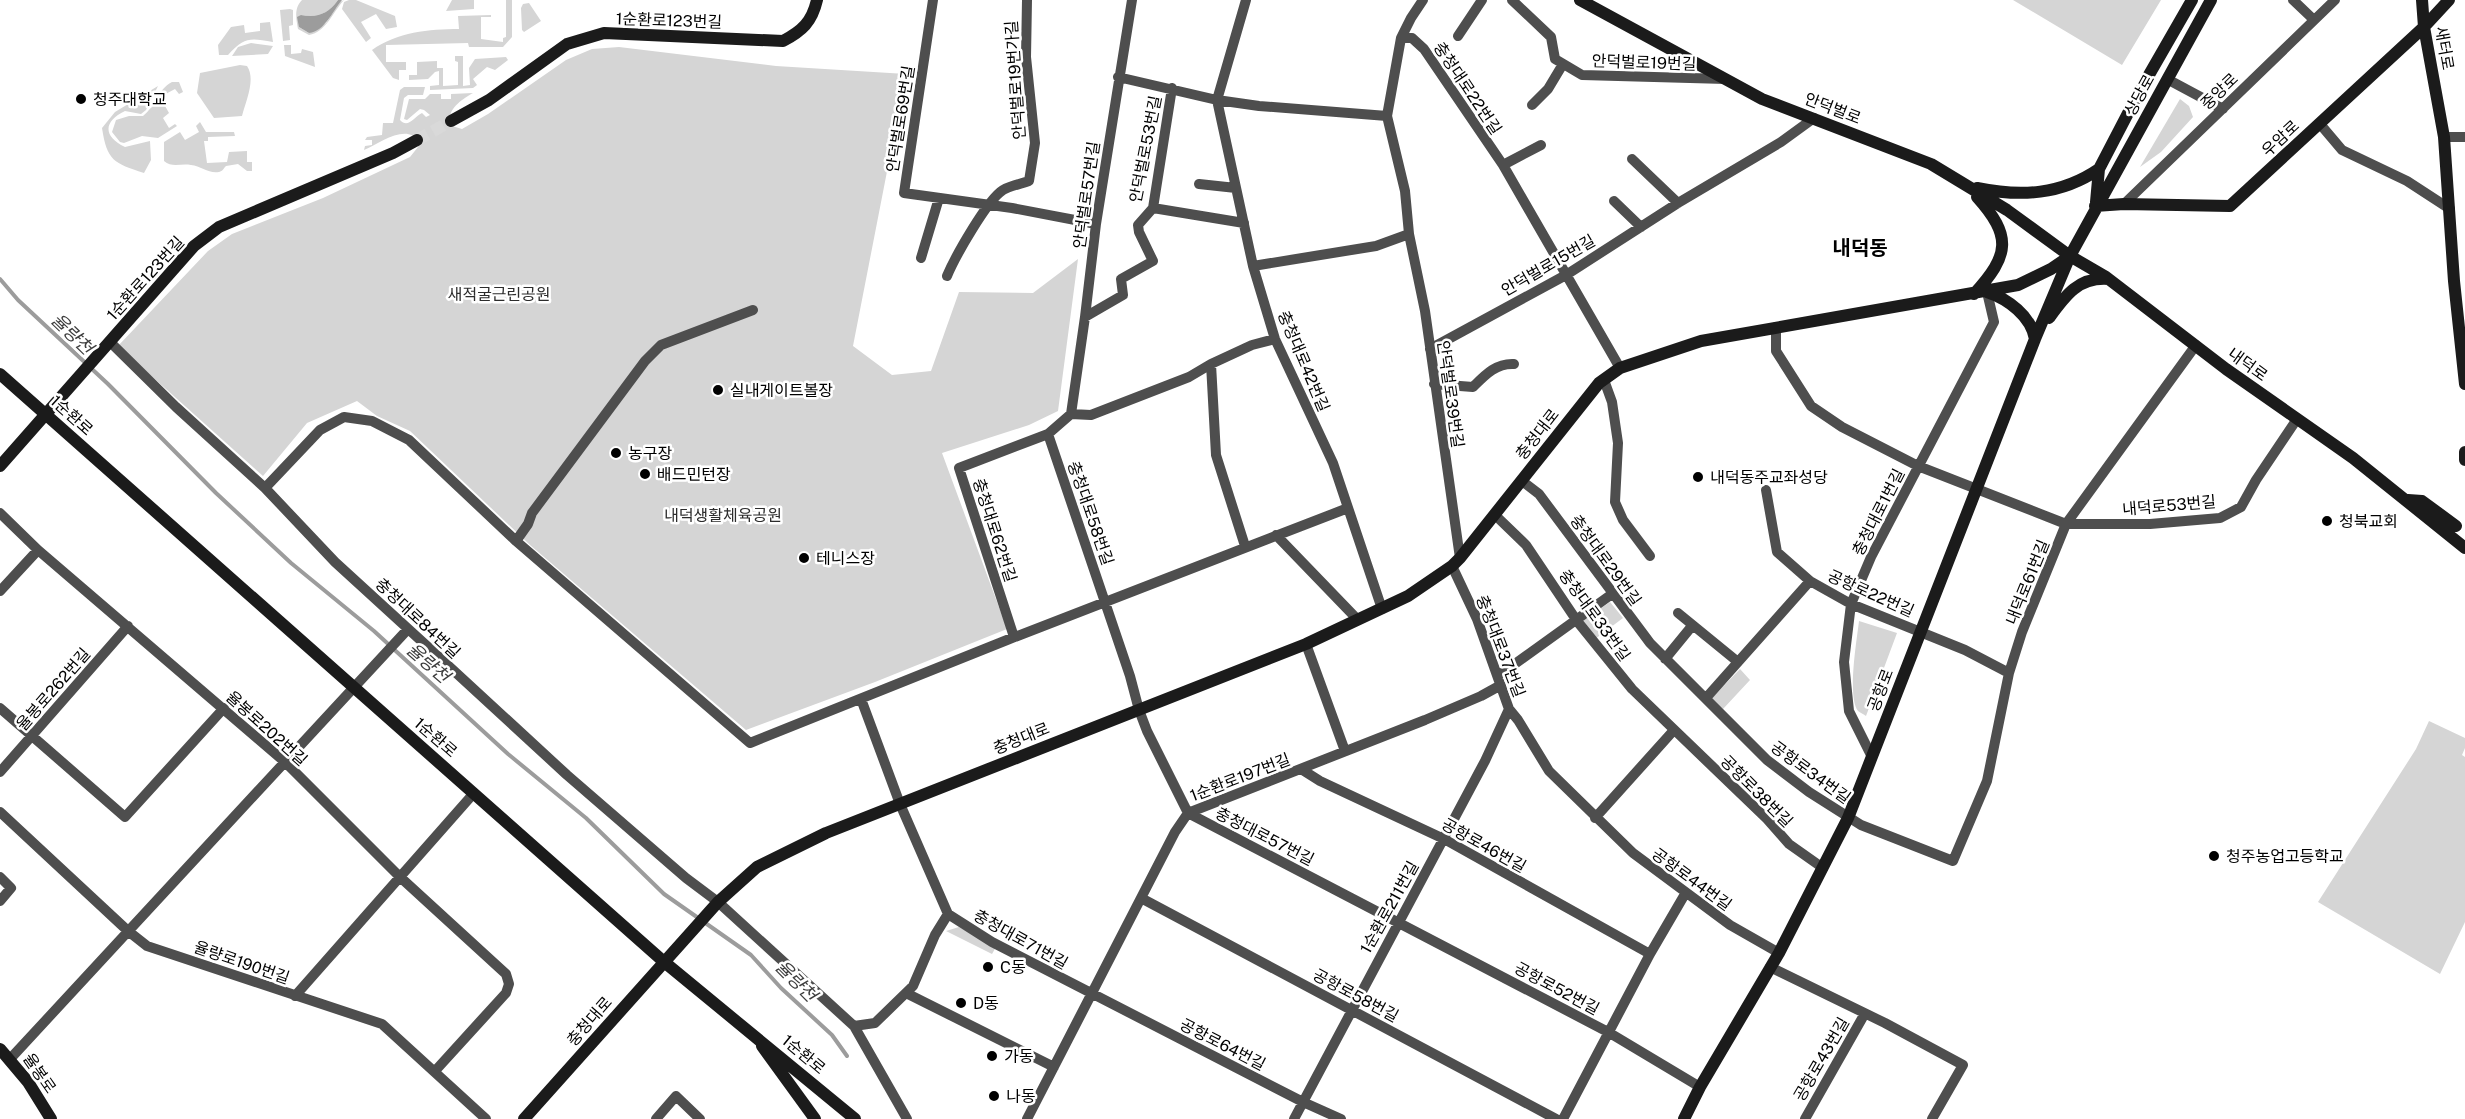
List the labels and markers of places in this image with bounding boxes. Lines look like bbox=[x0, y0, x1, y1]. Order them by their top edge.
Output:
place label: 청주대학교 bbox=[93, 90, 167, 109]
marker: 청주대학교 bbox=[74, 92, 88, 106]
place label: 실내게이트볼장 bbox=[730, 381, 833, 400]
marker: 실내게이트볼장 bbox=[711, 383, 725, 397]
place label: 농구장 bbox=[628, 444, 672, 463]
marker: 농구장 bbox=[609, 446, 623, 460]
place label: 배드민턴장 bbox=[657, 465, 731, 484]
marker: 배드민턴장 bbox=[638, 467, 652, 481]
place label: 내덕동주교좌성당 bbox=[1710, 468, 1828, 487]
marker: 내덕동주교좌성당 bbox=[1691, 470, 1705, 484]
place label: 청북교회 bbox=[2339, 512, 2398, 531]
marker: 청북교회 bbox=[2320, 514, 2334, 528]
place label: 테니스장 bbox=[816, 549, 875, 568]
marker: 테니스장 bbox=[797, 551, 811, 565]
place label: 청주농업고등학교 bbox=[2226, 847, 2344, 866]
marker: 청주농업고등학교 bbox=[2207, 849, 2221, 863]
place label: C동 bbox=[1000, 958, 1026, 977]
marker: C동 bbox=[981, 960, 995, 974]
place label: D동 bbox=[973, 994, 999, 1013]
marker: D동 bbox=[954, 996, 968, 1010]
place label: 가동 bbox=[1004, 1047, 1034, 1066]
marker: 가동 bbox=[985, 1049, 999, 1063]
place label: 나동 bbox=[1006, 1087, 1036, 1106]
marker: 나동 bbox=[987, 1089, 1001, 1103]

